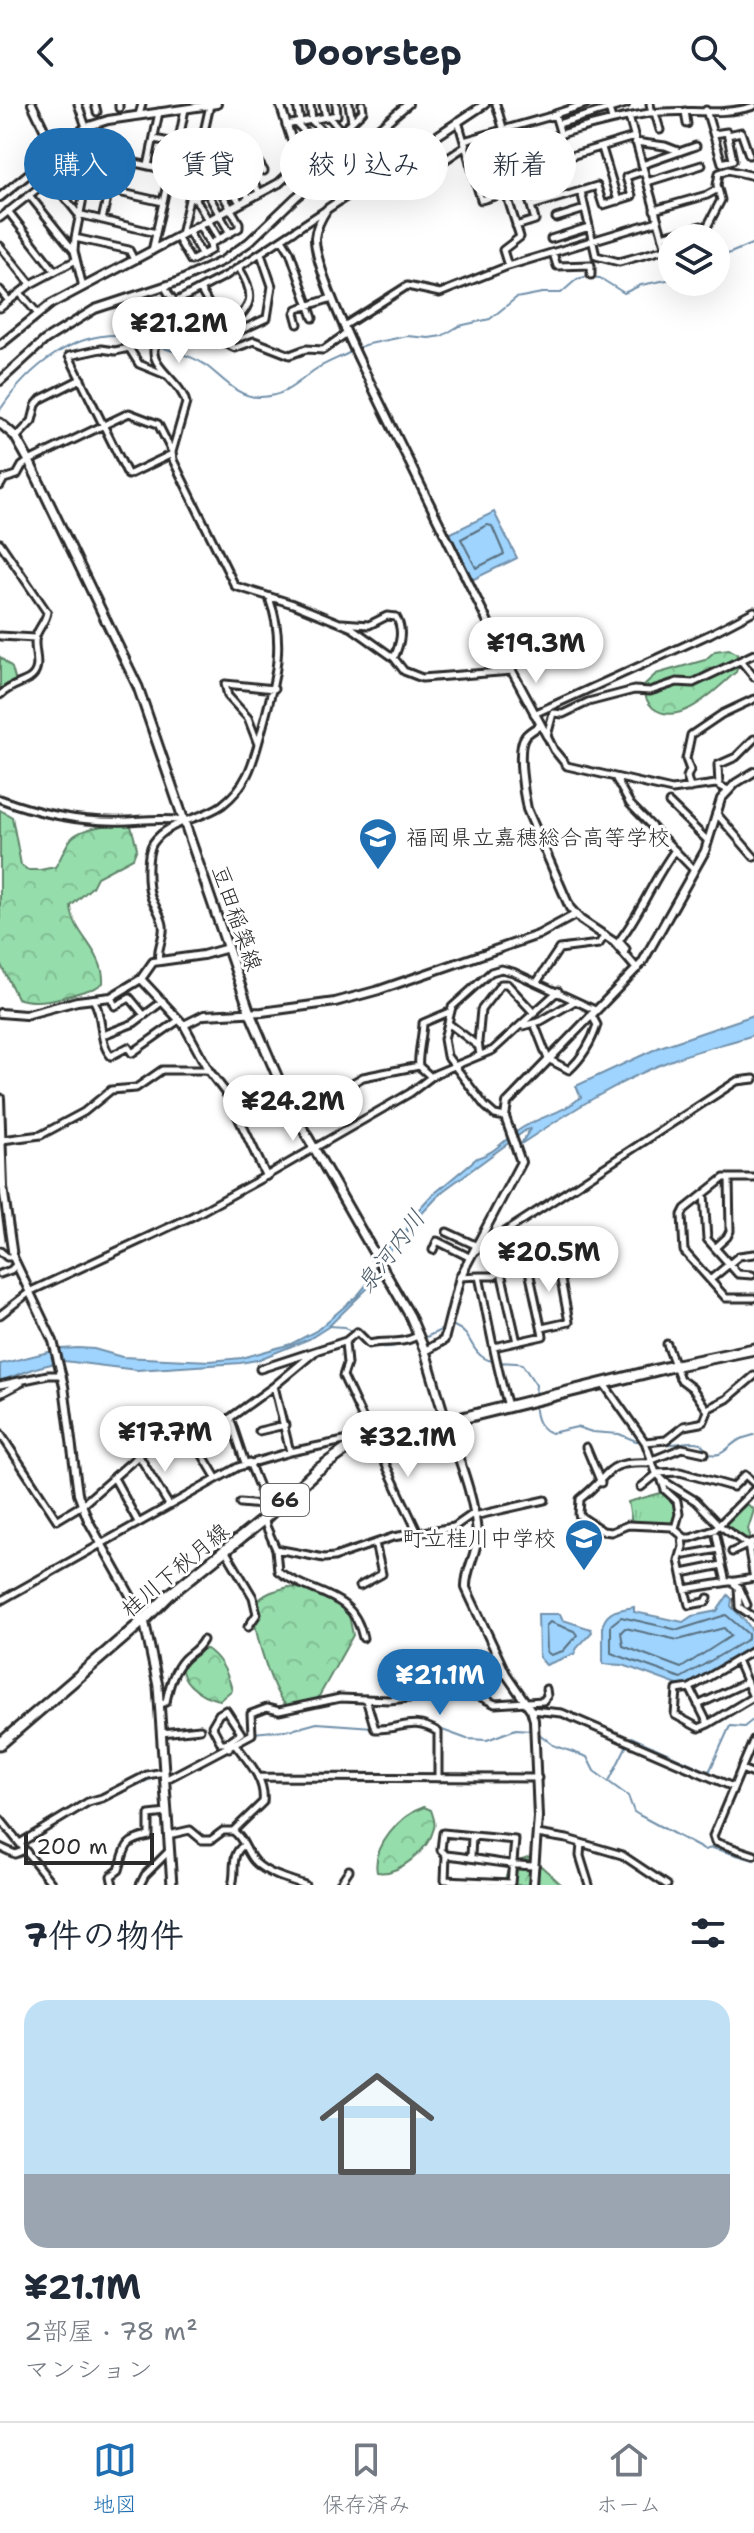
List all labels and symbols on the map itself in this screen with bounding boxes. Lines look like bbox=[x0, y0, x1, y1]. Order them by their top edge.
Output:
pin: ¥21.2M bbox=[114, 297, 244, 365]
pin: ¥19.3M bbox=[471, 617, 601, 685]
school or university icon: 福岡県立嘉穂総合高等学校 bbox=[357, 816, 399, 871]
place label: 福岡県立嘉穂総合高等学校 bbox=[406, 823, 670, 852]
street label: 豆田稲築線 bbox=[205, 861, 269, 975]
pin: ¥24.2M bbox=[228, 1075, 358, 1143]
water label: 泉河内川 bbox=[349, 1203, 433, 1299]
pin: ¥20.5M bbox=[484, 1226, 614, 1294]
pin: ¥17.7M bbox=[100, 1406, 230, 1474]
pin: ¥32.1M bbox=[343, 1411, 473, 1479]
road number: 66 bbox=[261, 1484, 309, 1516]
street label: 桂川下秋月線 bbox=[115, 1516, 235, 1624]
school or university icon: 町立桂川中学校 bbox=[563, 1517, 605, 1572]
place label: 町立桂川中学校 bbox=[402, 1524, 556, 1553]
pin: ¥21.1M bbox=[375, 1649, 505, 1717]
scale bar bbox=[24, 1829, 154, 1865]

